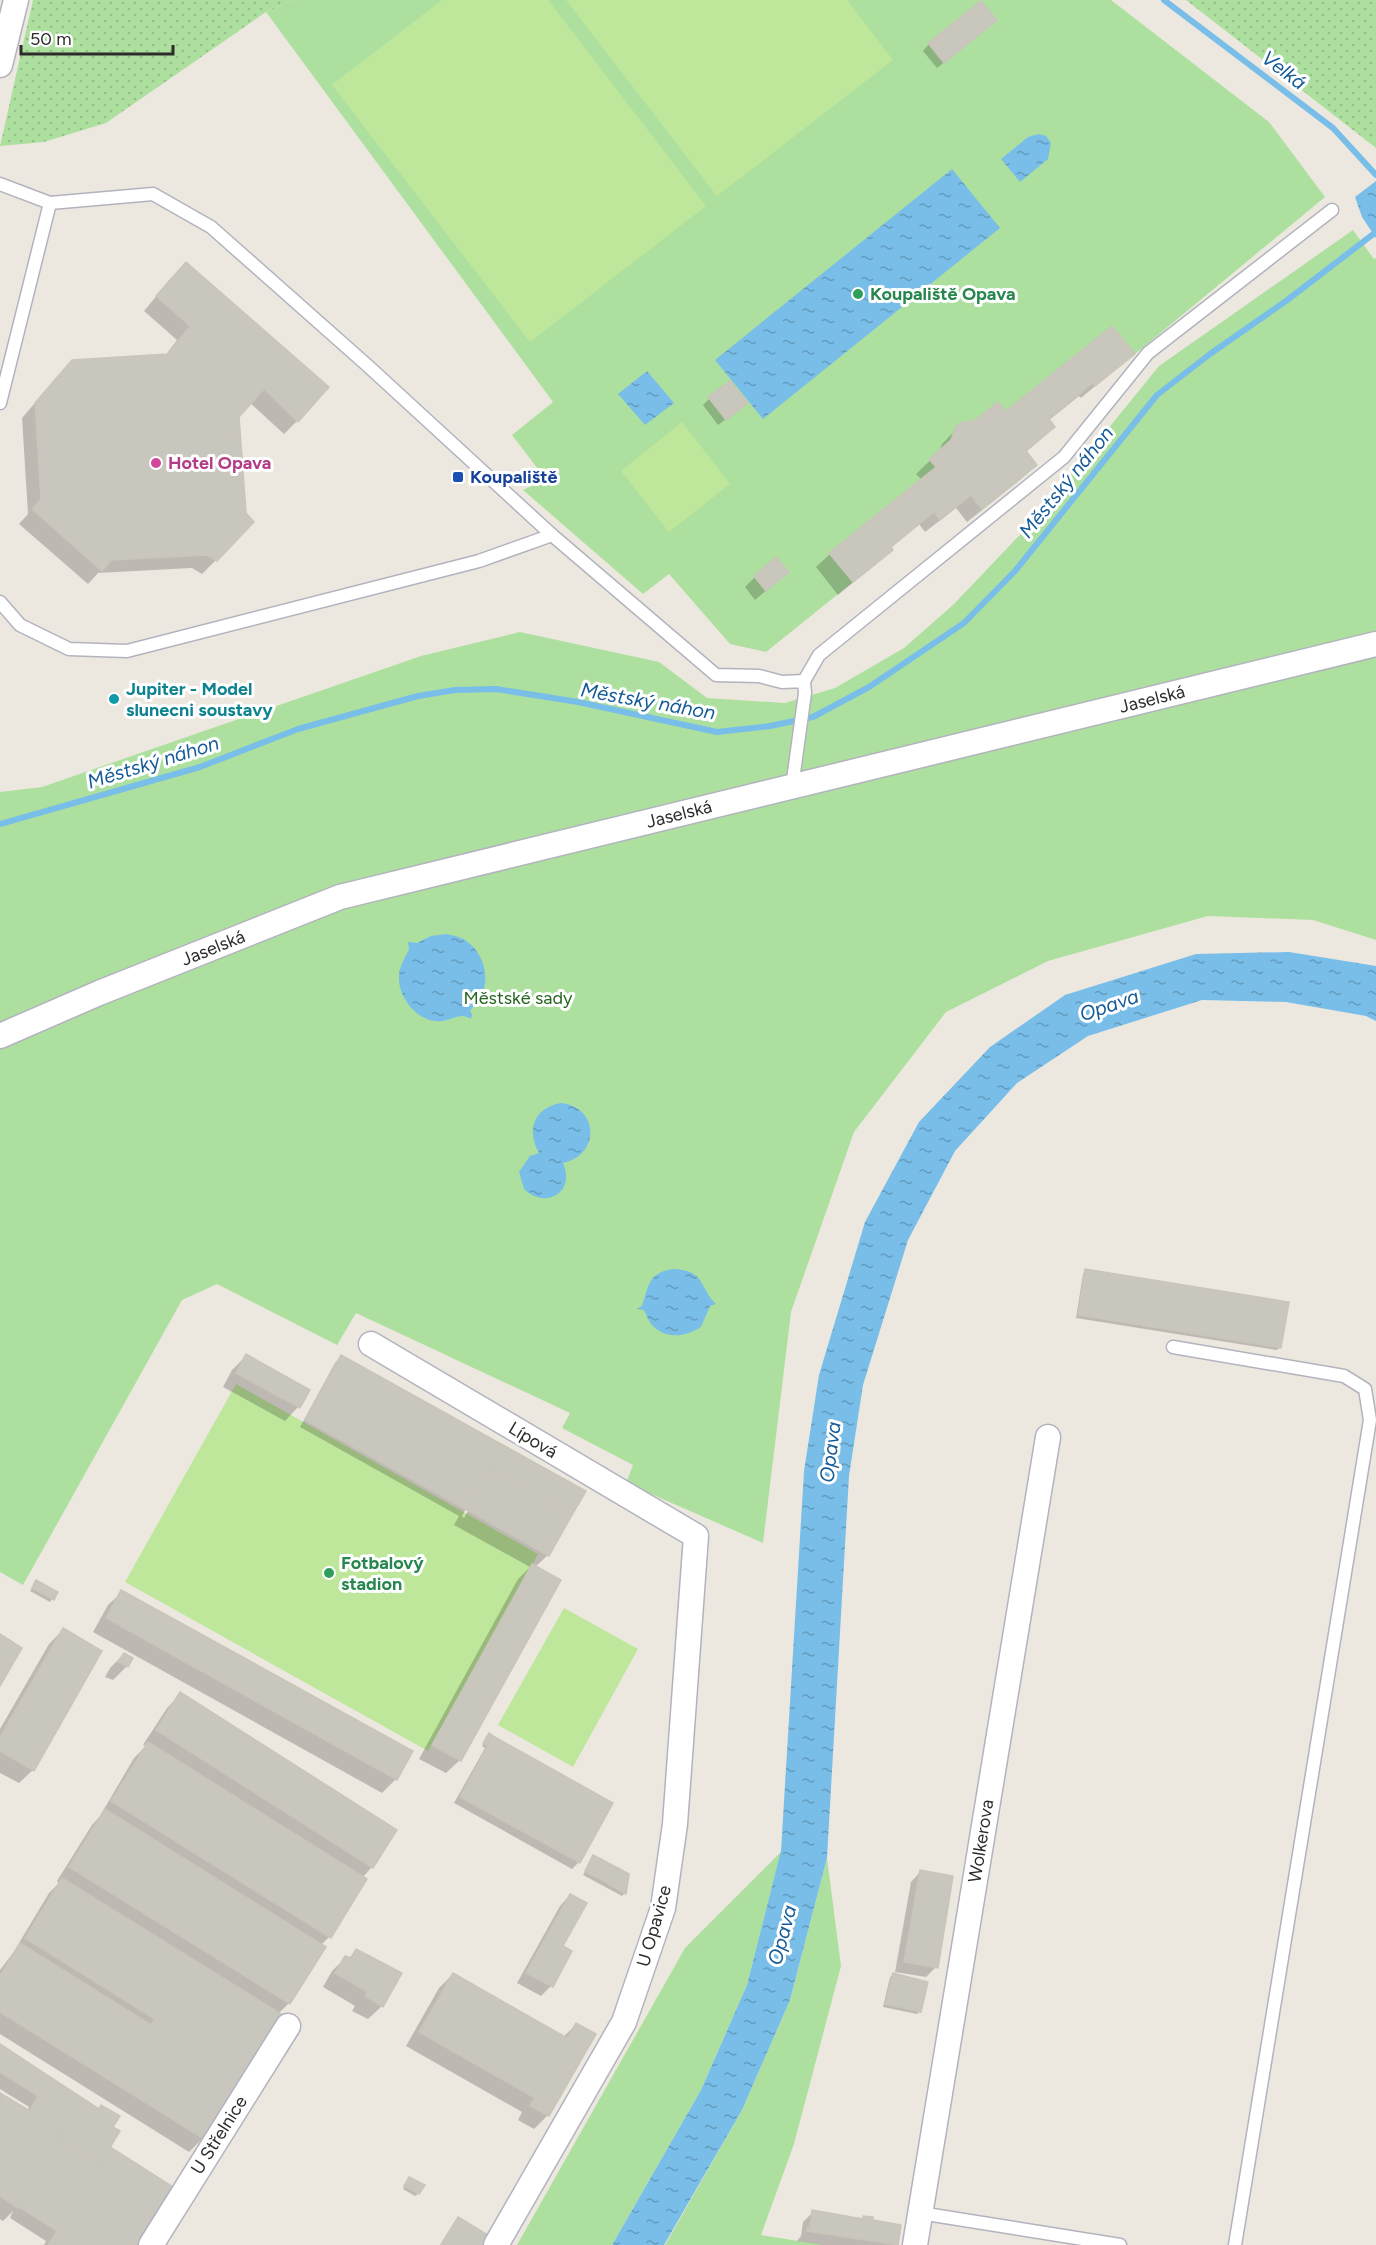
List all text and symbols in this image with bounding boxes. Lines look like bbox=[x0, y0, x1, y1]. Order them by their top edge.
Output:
scale bar bbox=[21, 18, 172, 56]
text: 50 m bbox=[30, 28, 72, 50]
water label: Velká bbox=[1257, 45, 1311, 95]
place label: Koupaliště Opava bbox=[870, 283, 1016, 305]
marker: Koupaliště Opava bbox=[851, 287, 865, 301]
water label: Městský náhon bbox=[1014, 421, 1118, 543]
place label: Hotel Opava bbox=[168, 452, 271, 474]
marker: Hotel Opava bbox=[149, 456, 163, 470]
place label: Koupaliště bbox=[470, 466, 558, 488]
marker: Koupaliště bbox=[451, 470, 465, 484]
water label: Městský náhon bbox=[579, 677, 717, 725]
place label: Jupiter - Model slunecni soustavy bbox=[126, 678, 273, 721]
street label: Jaselská bbox=[1117, 680, 1187, 718]
marker: Jupiter - Model slunecni soustavy bbox=[107, 692, 121, 706]
water label: Městský náhon bbox=[84, 731, 222, 793]
street label: Jaselská bbox=[644, 795, 714, 833]
street label: Jaselská bbox=[178, 925, 248, 971]
water label: Opava bbox=[1076, 984, 1142, 1026]
park label: Městské sady bbox=[463, 987, 573, 1009]
street label: Lípová bbox=[505, 1417, 561, 1463]
water label: Opava bbox=[814, 1420, 846, 1484]
place label: Fotbalový stadion bbox=[341, 1552, 424, 1595]
marker: Fotbalový stadion bbox=[322, 1566, 336, 1580]
street label: Wolkerova bbox=[964, 1798, 998, 1884]
street label: U Opavice bbox=[632, 1882, 676, 1969]
water label: Opava bbox=[763, 1902, 802, 1968]
street label: U Střelnice bbox=[186, 2091, 252, 2178]

